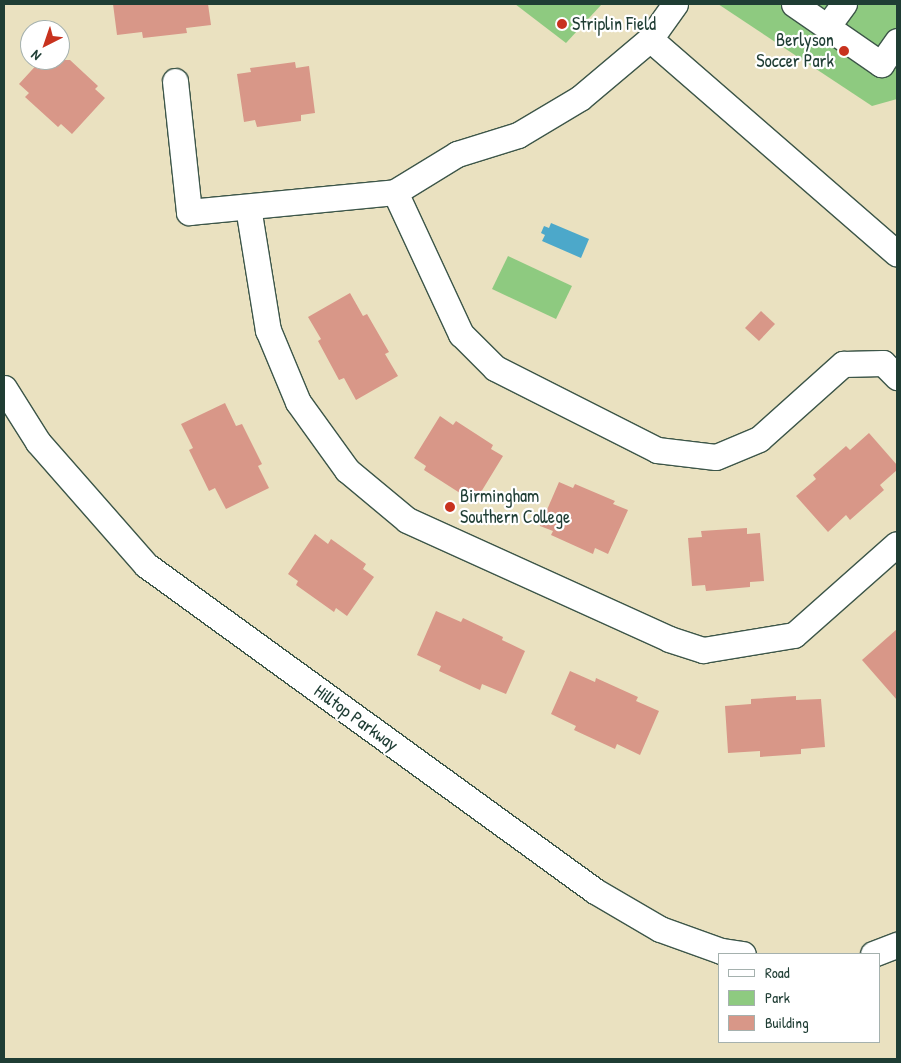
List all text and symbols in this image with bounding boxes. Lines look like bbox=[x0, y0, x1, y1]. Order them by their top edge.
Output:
place label: Striplin Field bbox=[572, 13, 656, 35]
marker: Striplin Field bbox=[556, 18, 568, 30]
north arrow bbox=[20, 20, 70, 70]
place label: Berlyson Soccer Park bbox=[756, 30, 834, 72]
marker: Berlyson Soccer Park bbox=[838, 45, 850, 57]
text: N bbox=[26, 46, 45, 66]
place label: Birmingham Southern College bbox=[460, 486, 570, 528]
marker: Birmingham Southern College bbox=[444, 501, 456, 513]
street label: Hilltop Parkway bbox=[310, 680, 402, 756]
legend bbox=[718, 953, 881, 1043]
text: Road bbox=[765, 962, 790, 983]
text: Park bbox=[765, 987, 790, 1008]
text: Building bbox=[765, 1012, 809, 1033]

